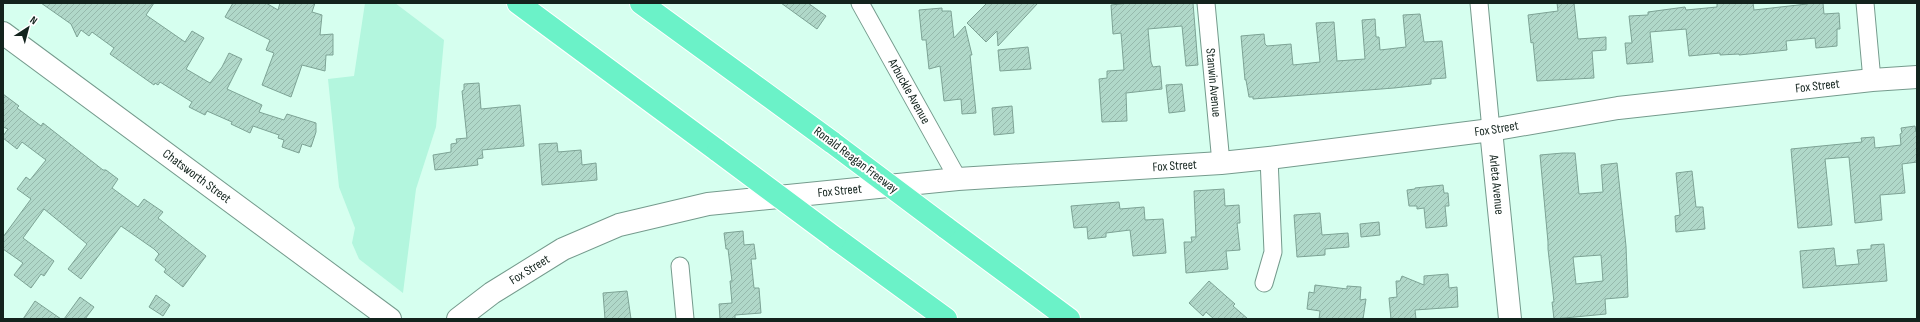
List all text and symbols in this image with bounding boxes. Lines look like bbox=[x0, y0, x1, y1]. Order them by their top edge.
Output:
north arrow bbox=[8, 8, 48, 48]
text: N bbox=[27, 13, 40, 27]
street label: Stanwin Avenue bbox=[1202, 47, 1225, 118]
street label: Arbuckle Avenue bbox=[884, 55, 934, 127]
street label: Fox Street bbox=[1794, 76, 1840, 96]
street label: Fox Street bbox=[1473, 117, 1520, 140]
street label: Ronald Reagan Freeway bbox=[811, 123, 901, 197]
street label: Chatsworth Street bbox=[159, 146, 234, 207]
street label: Arleta Avenue bbox=[1485, 153, 1507, 215]
street label: Fox Street bbox=[1152, 156, 1197, 175]
street label: Fox Street bbox=[817, 181, 863, 201]
street label: Fox Street bbox=[506, 251, 553, 288]

